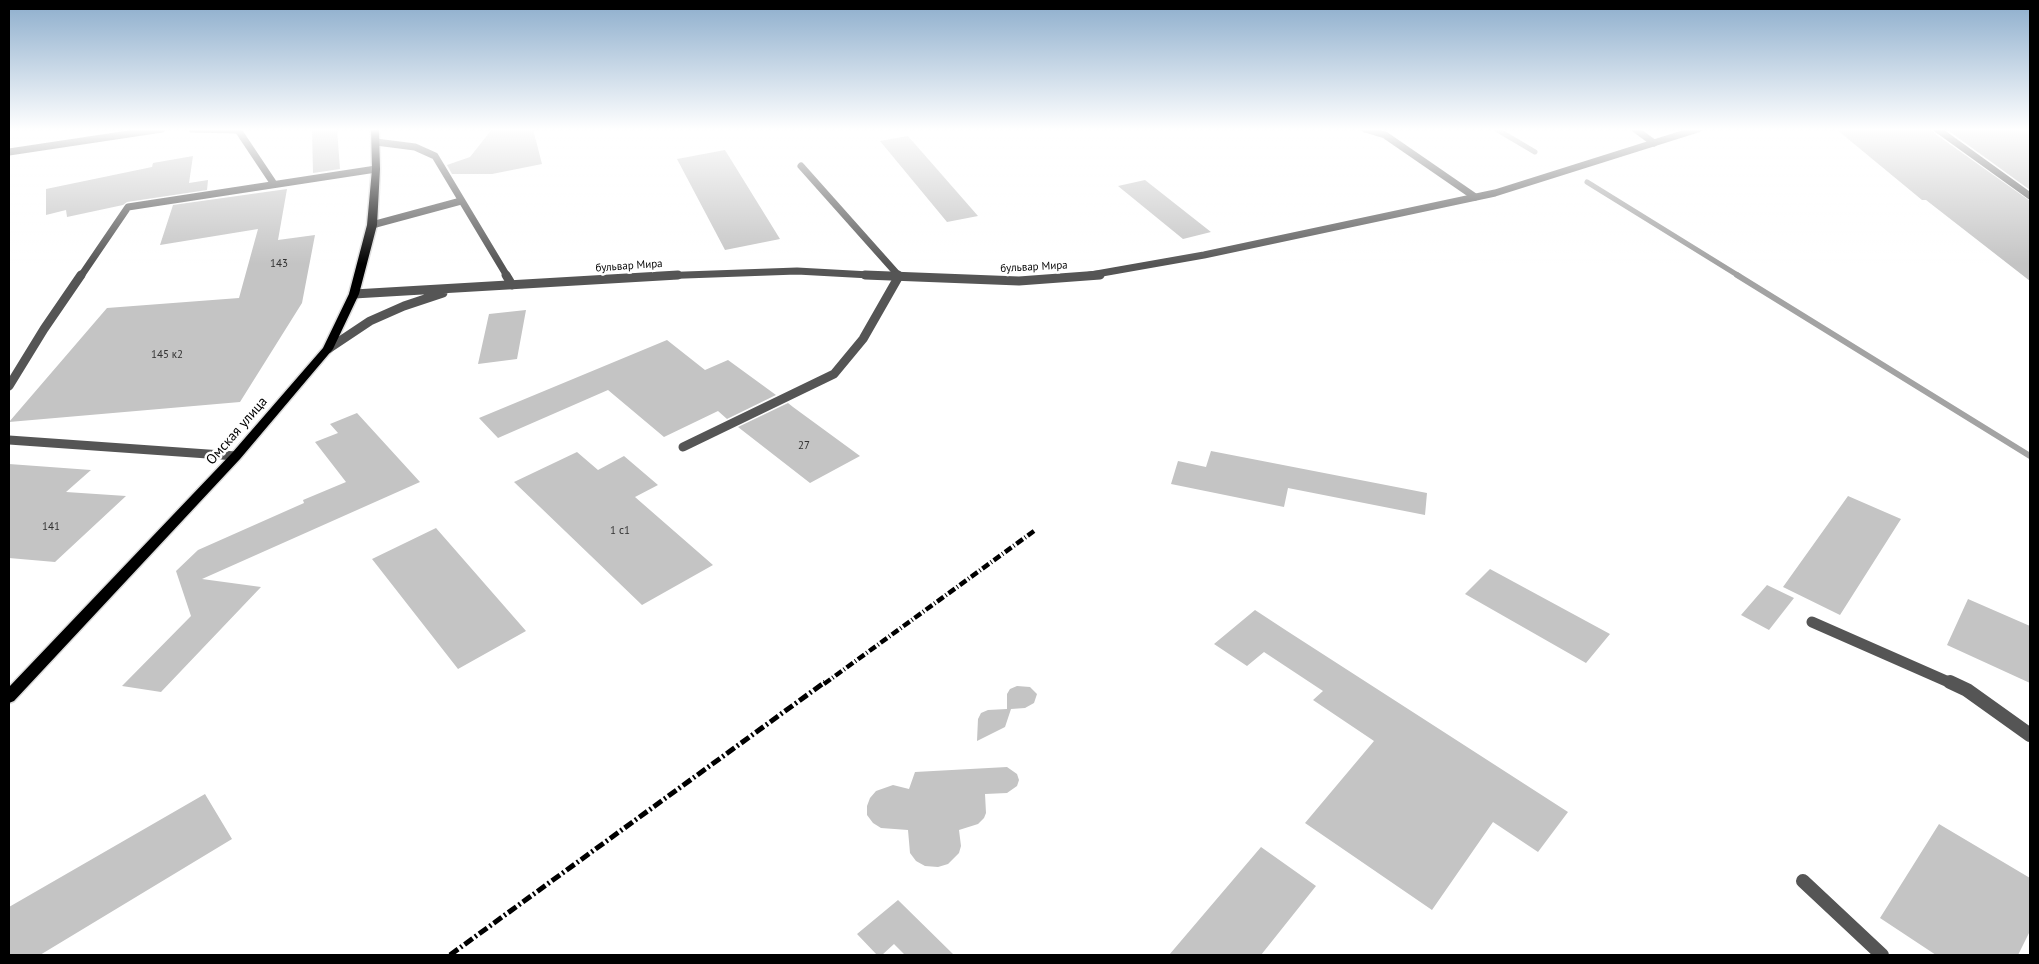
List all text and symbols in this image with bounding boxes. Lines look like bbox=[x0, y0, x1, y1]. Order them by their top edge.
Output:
house number: 143 bbox=[270, 257, 288, 271]
street label: бульвар Мира bbox=[595, 257, 663, 275]
street label: бульвар Мира bbox=[1000, 259, 1068, 275]
house number: 145 к2 bbox=[151, 348, 183, 362]
street label: Омская улица bbox=[203, 394, 271, 468]
house number: 27 bbox=[798, 439, 810, 453]
house number: 141 bbox=[42, 520, 60, 534]
house number: 1 с1 bbox=[610, 524, 630, 538]

